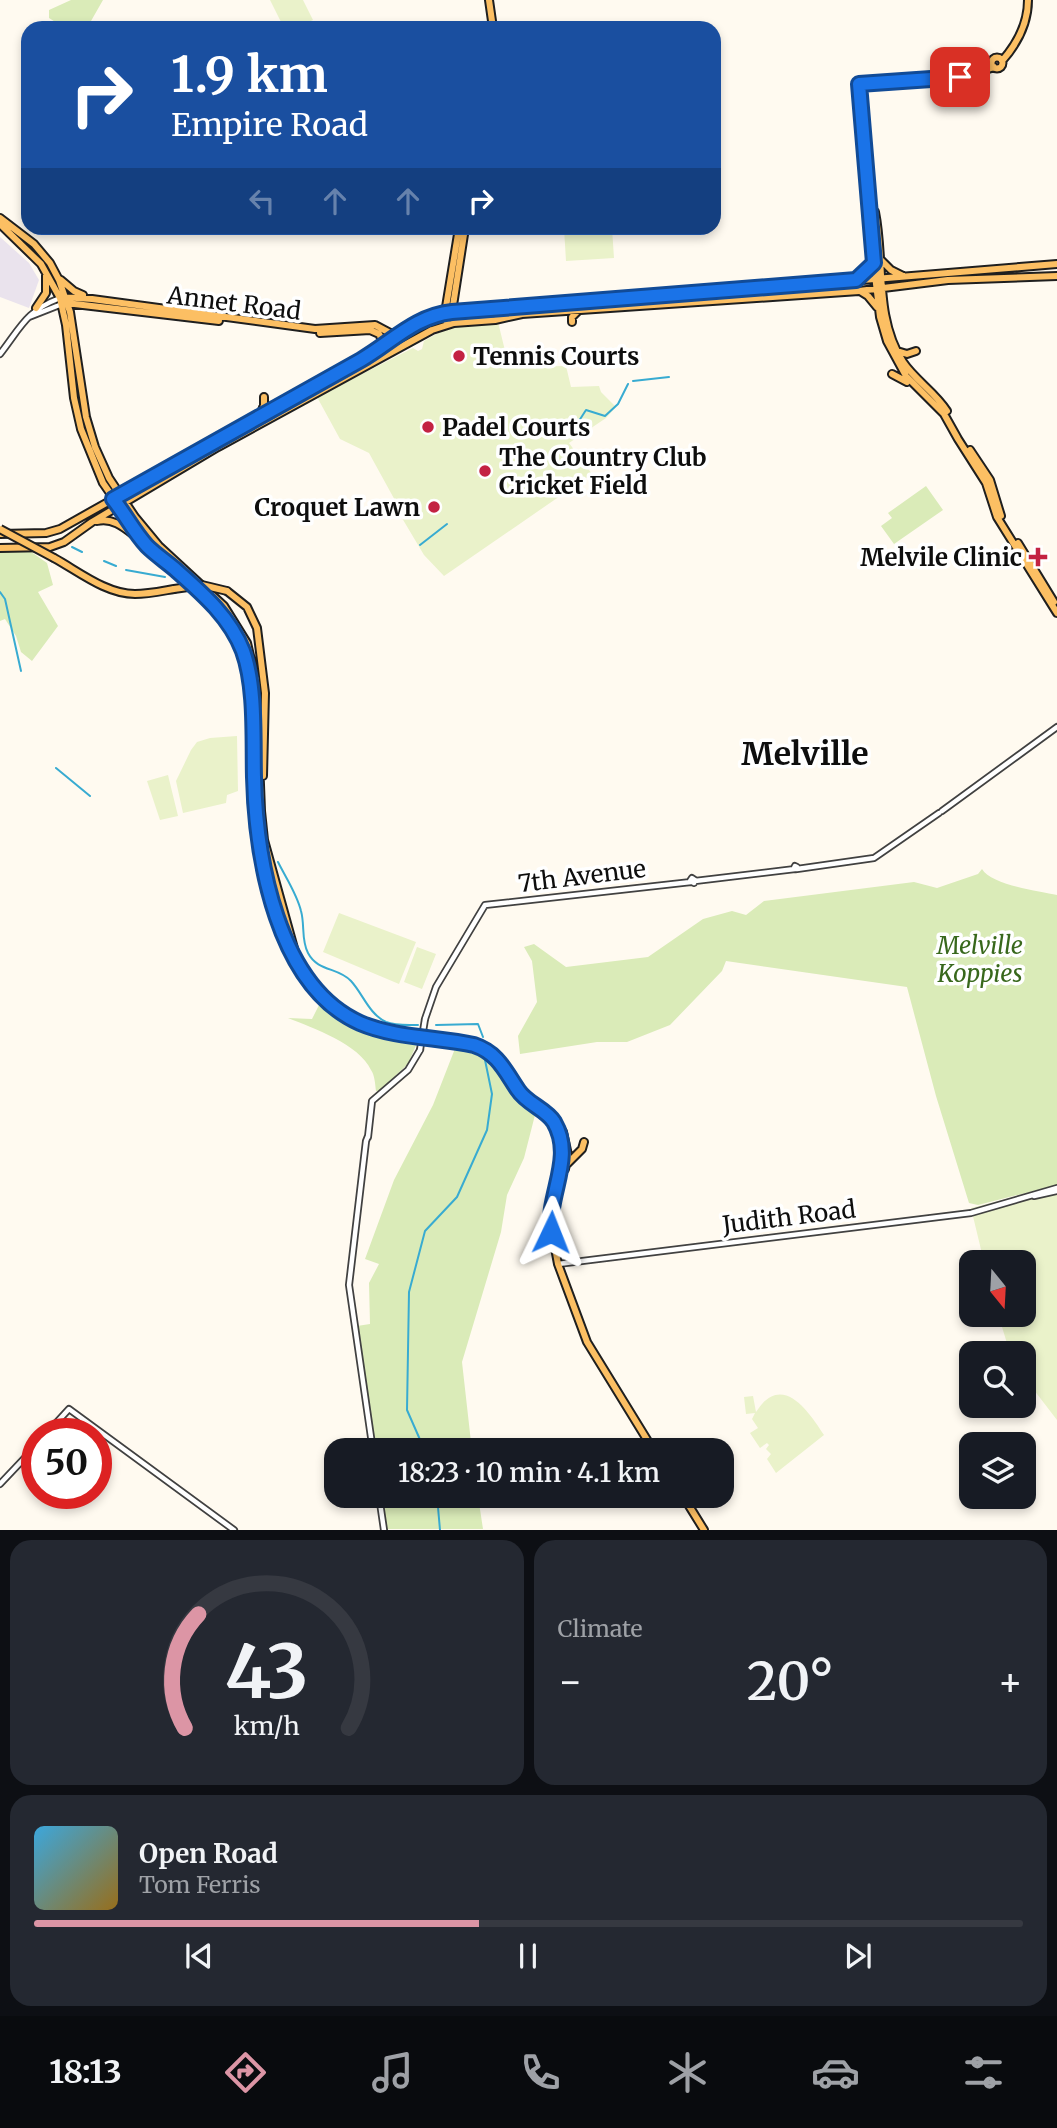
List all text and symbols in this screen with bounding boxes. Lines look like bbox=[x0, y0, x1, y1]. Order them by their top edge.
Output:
text: 1.9 km bbox=[171, 44, 328, 105]
pin bbox=[930, 47, 990, 107]
icon: right bbox=[56, 49, 147, 140]
icon: arrive bbox=[941, 58, 979, 96]
text: Empire Road bbox=[171, 105, 368, 145]
icon: left bbox=[243, 182, 281, 220]
icon: ahead bbox=[316, 182, 354, 220]
icon: ahead bbox=[389, 182, 427, 220]
icon: right bbox=[462, 182, 500, 220]
street label: Annet Road bbox=[164, 279, 303, 327]
place label: Tennis Courts bbox=[473, 341, 639, 372]
marker: Tennis Courts bbox=[451, 348, 467, 364]
place label: Padel Courts bbox=[442, 412, 590, 443]
marker: Padel Courts bbox=[420, 419, 436, 435]
place label: The Country Club Cricket Field bbox=[499, 442, 707, 501]
marker: The Country Club Cricket Field bbox=[477, 463, 493, 479]
place label: Croquet Lawn bbox=[254, 492, 420, 523]
marker: Croquet Lawn bbox=[426, 499, 442, 515]
place label: Melvile Clinic bbox=[860, 542, 1022, 573]
marker: Melvile Clinic bbox=[1028, 547, 1048, 567]
district label: Melville bbox=[741, 734, 869, 774]
street label: 7th Avenue bbox=[516, 853, 648, 899]
park label: Melville Koppies bbox=[936, 930, 1023, 989]
street label: Judith Road bbox=[720, 1193, 857, 1241]
position arrow bbox=[514, 1195, 588, 1269]
north arrow bbox=[959, 1250, 1036, 1326]
map controls bbox=[959, 1250, 1036, 1509]
button: search bbox=[959, 1341, 1036, 1418]
speed limit sign: 50 bbox=[21, 1418, 112, 1509]
button: layers bbox=[959, 1432, 1036, 1509]
text: 18:23 · 10 min · 4.1 km bbox=[398, 1456, 660, 1489]
text: Climate bbox=[558, 1614, 643, 1643]
text: 43 bbox=[225, 1627, 308, 1719]
text: 20° bbox=[747, 1649, 834, 1714]
text: − bbox=[558, 1658, 583, 1705]
text: + bbox=[998, 1658, 1023, 1705]
text: km/h bbox=[234, 1710, 300, 1742]
text: Open Road bbox=[139, 1837, 278, 1870]
text: Tom Ferris bbox=[139, 1870, 261, 1899]
icon: previous bbox=[180, 1937, 218, 1975]
icon: pause bbox=[509, 1937, 547, 1975]
icon: next bbox=[839, 1937, 877, 1975]
icon: directions bbox=[221, 2048, 270, 2097]
icon: music bbox=[368, 2048, 417, 2097]
icon: phone bbox=[516, 2048, 565, 2097]
icon: climate bbox=[663, 2048, 712, 2097]
icon: car bbox=[811, 2048, 860, 2097]
icon: filters bbox=[959, 2048, 1008, 2097]
text: 18:13 bbox=[49, 2052, 122, 2092]

